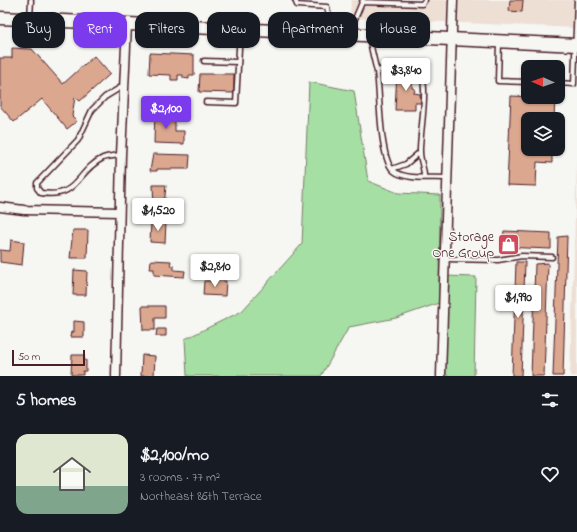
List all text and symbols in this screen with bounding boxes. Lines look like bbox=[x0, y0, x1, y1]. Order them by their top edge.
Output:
chip: Buy bbox=[12, 12, 65, 48]
chip: Rent bbox=[73, 12, 127, 48]
chip: Filters bbox=[135, 12, 199, 48]
chip: New bbox=[207, 12, 260, 48]
chip: Apartment bbox=[268, 12, 358, 48]
chip: House bbox=[366, 12, 430, 48]
pin: $3,840 bbox=[373, 58, 439, 92]
north arrow bbox=[521, 60, 565, 104]
map controls bbox=[521, 60, 565, 156]
text: $3,840 bbox=[390, 61, 422, 80]
pin: $2,100 bbox=[133, 96, 199, 130]
text: $2,100 bbox=[150, 99, 182, 118]
button: layers bbox=[521, 112, 565, 156]
pin: $1,520 bbox=[125, 198, 191, 232]
text: $1,520 bbox=[141, 201, 175, 220]
place label: Storage One Group bbox=[432, 227, 495, 264]
shop icon: Storage One Group bbox=[496, 232, 522, 258]
pin: $2,810 bbox=[182, 254, 248, 288]
text: $2,810 bbox=[199, 257, 231, 276]
pin: $1,990 bbox=[485, 285, 551, 319]
text: $1,990 bbox=[504, 288, 532, 307]
scale bar bbox=[12, 348, 85, 367]
text: 50 m bbox=[18, 349, 40, 365]
text: 5 homes bbox=[16, 388, 76, 413]
icon: filters bbox=[539, 389, 561, 411]
text: $2,100/mo bbox=[140, 443, 209, 468]
icon: home bbox=[48, 450, 96, 498]
icon: heart bbox=[539, 463, 561, 485]
text: 3 rooms · 77 m² bbox=[140, 468, 220, 487]
text: Northeast 86th Terrace bbox=[140, 487, 262, 506]

